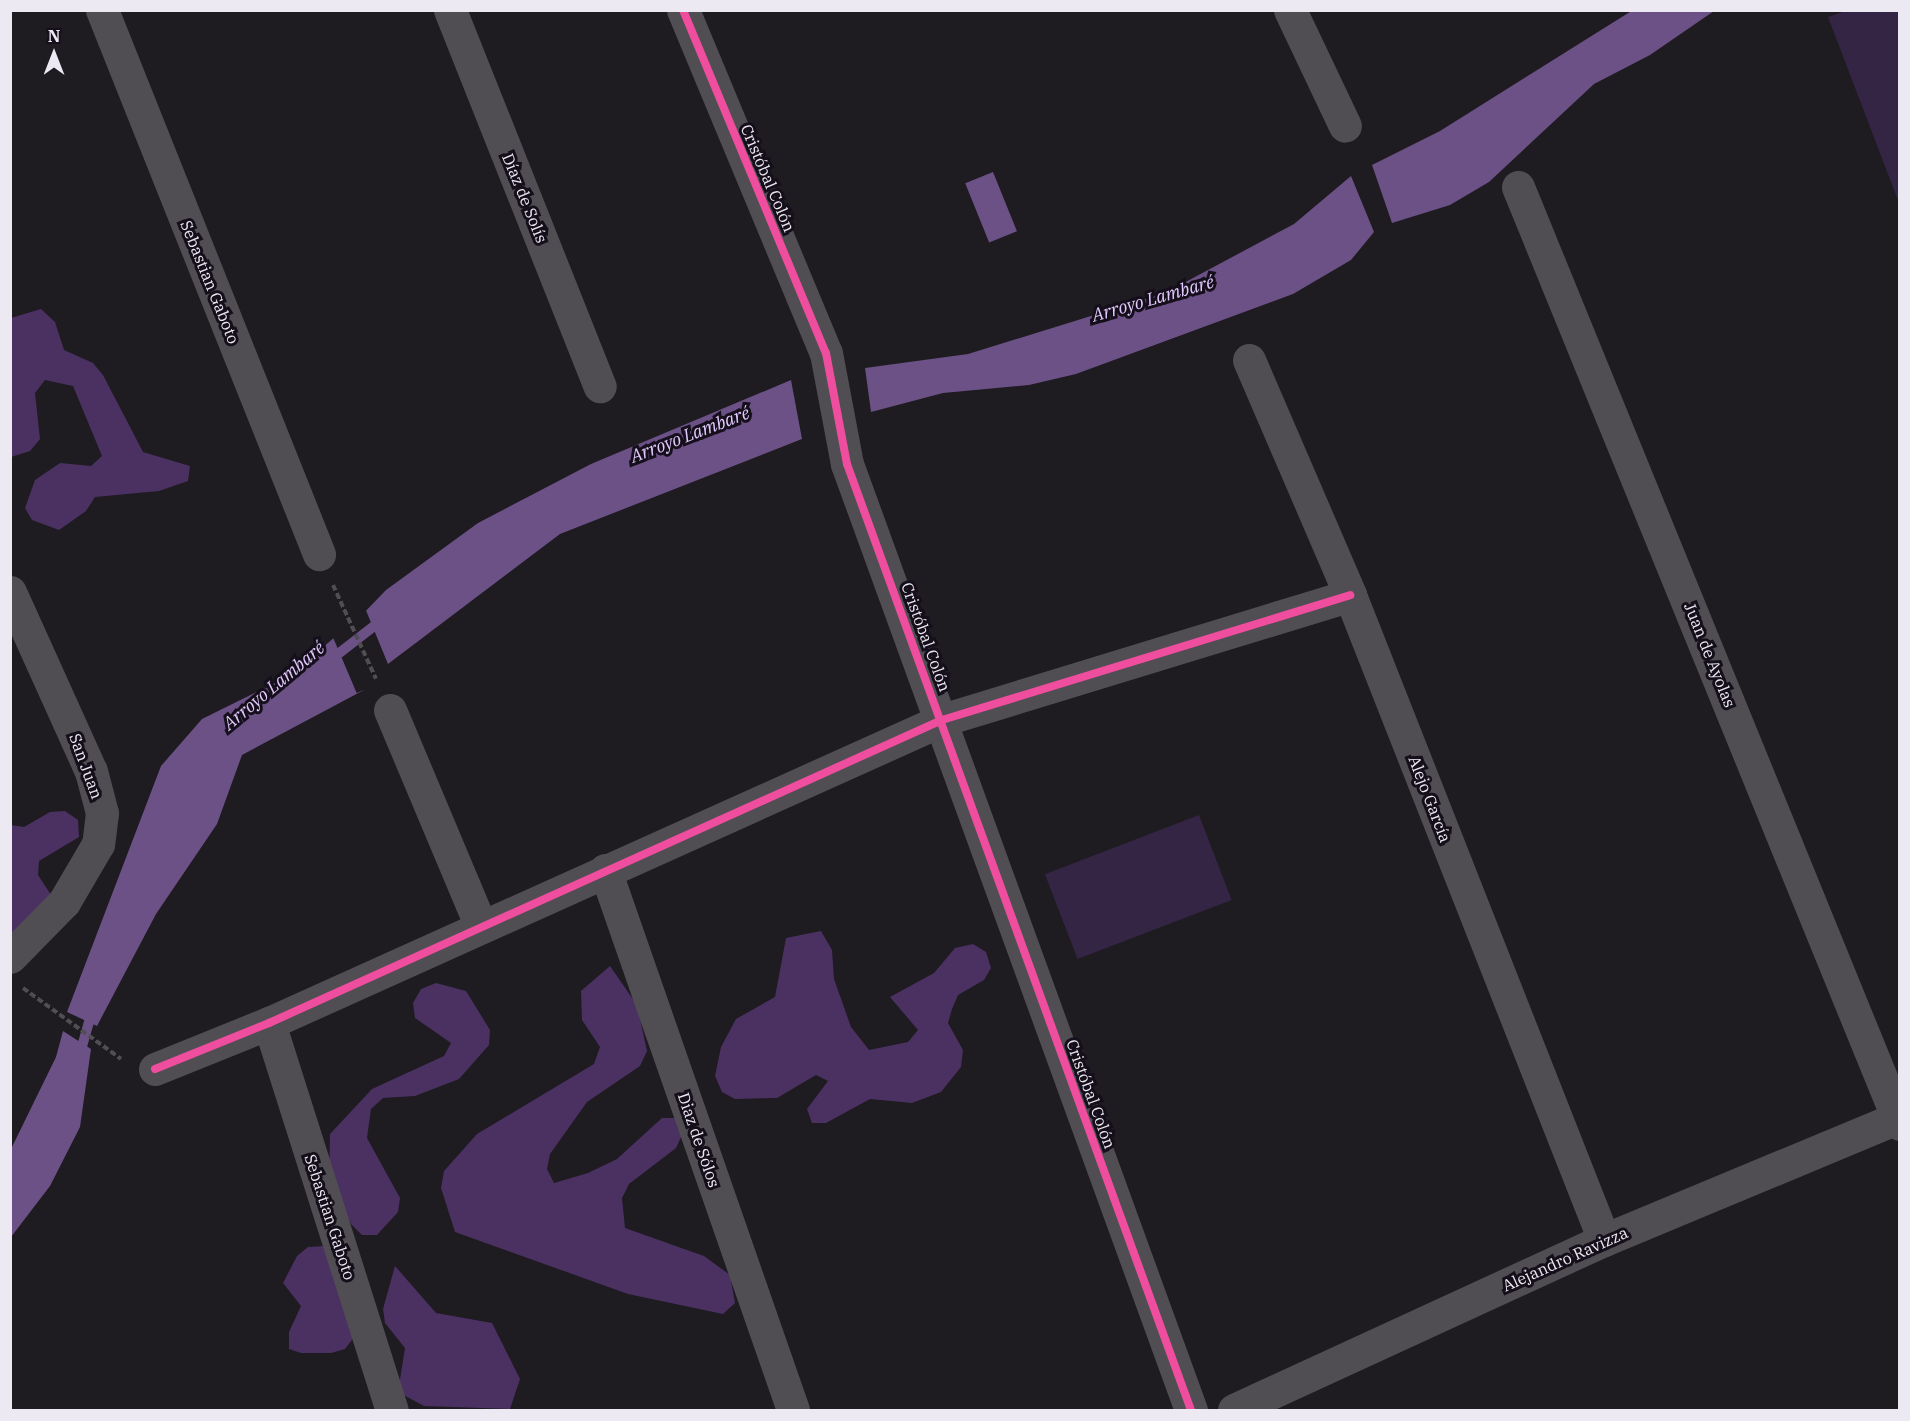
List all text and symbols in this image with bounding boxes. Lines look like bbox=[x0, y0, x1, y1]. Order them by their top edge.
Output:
north arrow bbox=[24, 24, 84, 84]
text: N bbox=[48, 26, 60, 46]
street label: Cristóbal Colón bbox=[737, 121, 799, 235]
street label: Díaz de Solís bbox=[498, 150, 552, 246]
street label: Sebastian Gaboto bbox=[177, 218, 243, 346]
water label: Arroyo Lambaré bbox=[1089, 271, 1217, 327]
water label: Arroyo Lambaré bbox=[627, 402, 753, 468]
street label: Cristóbal Colón bbox=[897, 580, 955, 694]
street label: Juan de Ayolas bbox=[1680, 600, 1740, 710]
water label: Arroyo Lambaré bbox=[219, 637, 329, 735]
street label: San Juan bbox=[65, 731, 107, 801]
street label: Alejo García bbox=[1405, 753, 1455, 845]
street label: Cristóbal Colón bbox=[1062, 1037, 1120, 1151]
street label: Diaz de Sólos bbox=[674, 1090, 724, 1190]
street label: Sebastian Gaboto bbox=[301, 1152, 359, 1282]
street label: Alejandro Ravizza bbox=[1499, 1223, 1631, 1295]

